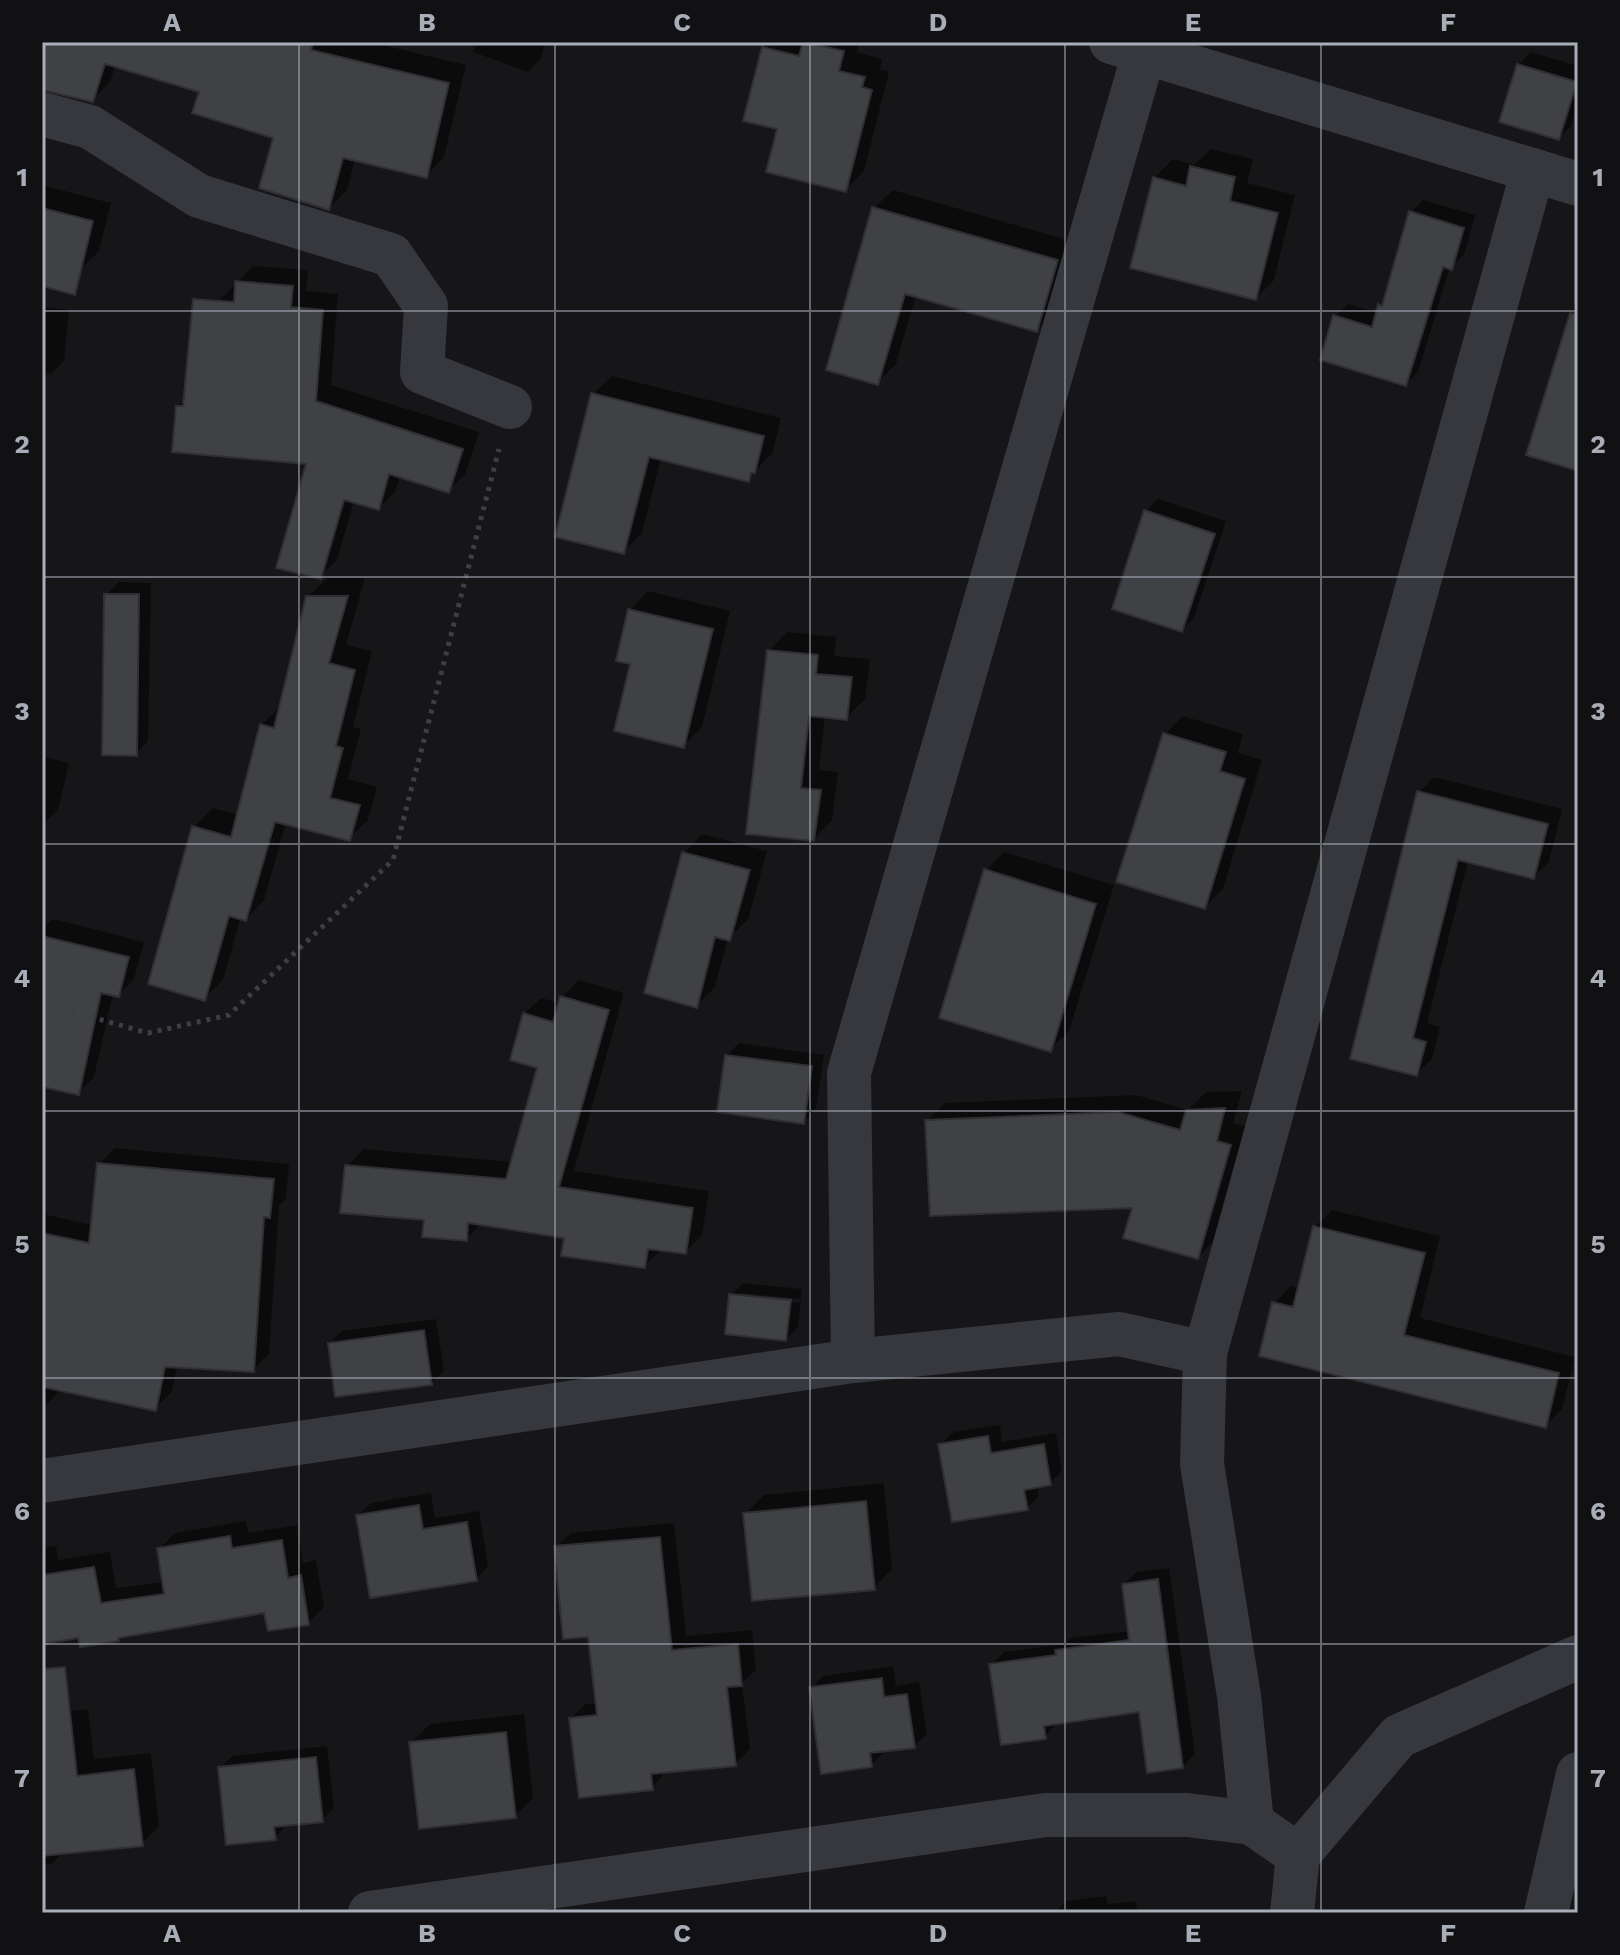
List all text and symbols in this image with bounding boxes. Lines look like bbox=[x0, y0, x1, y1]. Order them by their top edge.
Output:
text: A bbox=[163, 7, 181, 37]
text: B bbox=[418, 7, 436, 37]
text: C bbox=[673, 7, 691, 37]
text: D bbox=[929, 7, 947, 37]
text: E bbox=[1185, 7, 1201, 37]
text: F bbox=[1440, 7, 1456, 37]
text: 1 bbox=[16, 162, 28, 192]
text: 1 bbox=[1592, 162, 1604, 192]
text: 2 bbox=[14, 429, 30, 459]
text: 2 bbox=[1590, 429, 1606, 459]
text: 3 bbox=[14, 696, 30, 726]
text: 3 bbox=[1590, 696, 1606, 726]
text: 4 bbox=[14, 963, 31, 993]
text: 4 bbox=[1590, 963, 1607, 993]
text: 5 bbox=[14, 1229, 30, 1259]
text: 5 bbox=[1590, 1229, 1606, 1259]
text: 6 bbox=[14, 1496, 30, 1526]
text: 6 bbox=[1590, 1496, 1606, 1526]
text: 7 bbox=[14, 1763, 30, 1793]
text: 7 bbox=[1590, 1763, 1606, 1793]
text: A bbox=[163, 1918, 181, 1948]
text: B bbox=[418, 1918, 436, 1948]
text: C bbox=[673, 1918, 691, 1948]
text: D bbox=[929, 1918, 947, 1948]
text: E bbox=[1185, 1918, 1201, 1948]
text: F bbox=[1440, 1918, 1456, 1948]

